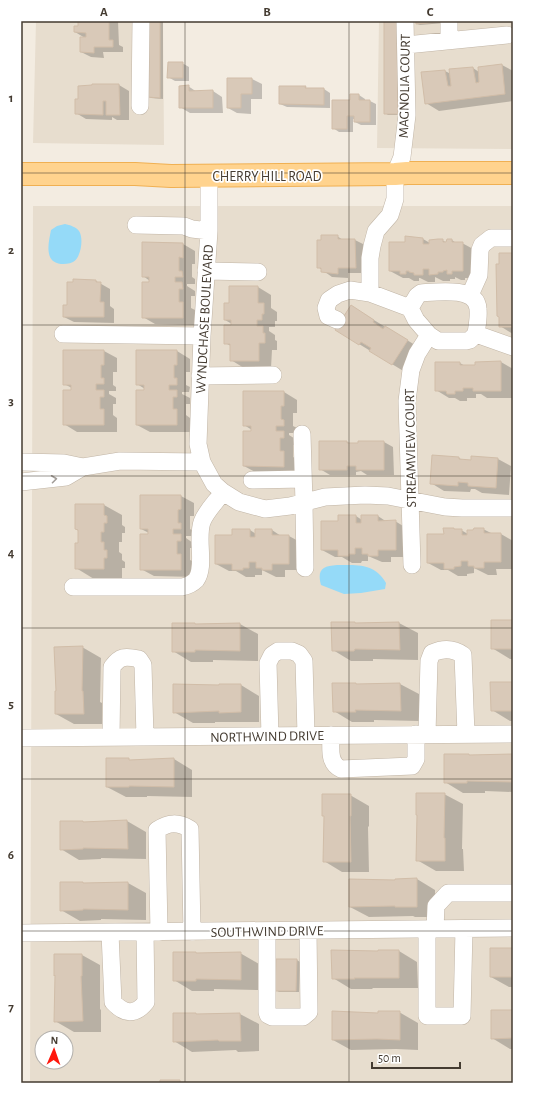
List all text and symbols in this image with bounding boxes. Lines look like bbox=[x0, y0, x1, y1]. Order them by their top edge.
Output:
text: A bbox=[100, 6, 108, 19]
text: B bbox=[263, 6, 271, 19]
text: C bbox=[427, 6, 434, 19]
street label: MAGNOLIA COURT bbox=[397, 33, 413, 138]
text: 1 bbox=[9, 92, 13, 105]
street label: CHERRY HILL ROAD bbox=[212, 170, 322, 184]
text: 2 bbox=[8, 244, 14, 257]
street label: WYNDCHASE BOULEVARD bbox=[194, 244, 216, 394]
street label: STREAMVIEW COURT bbox=[403, 388, 419, 508]
text: 3 bbox=[8, 395, 14, 408]
one-way arrow bbox=[50, 475, 57, 484]
text: 4 bbox=[8, 547, 15, 560]
text: 5 bbox=[8, 698, 14, 711]
street label: NORTHWIND DRIVE bbox=[210, 729, 324, 745]
text: 6 bbox=[8, 849, 14, 862]
street label: SOUTHWIND DRIVE bbox=[211, 924, 324, 940]
text: 7 bbox=[8, 1001, 14, 1014]
north arrow bbox=[34, 1030, 74, 1070]
text: N bbox=[50, 1035, 58, 1046]
scale bar bbox=[372, 1044, 460, 1070]
text: 50 m bbox=[378, 1052, 401, 1064]

